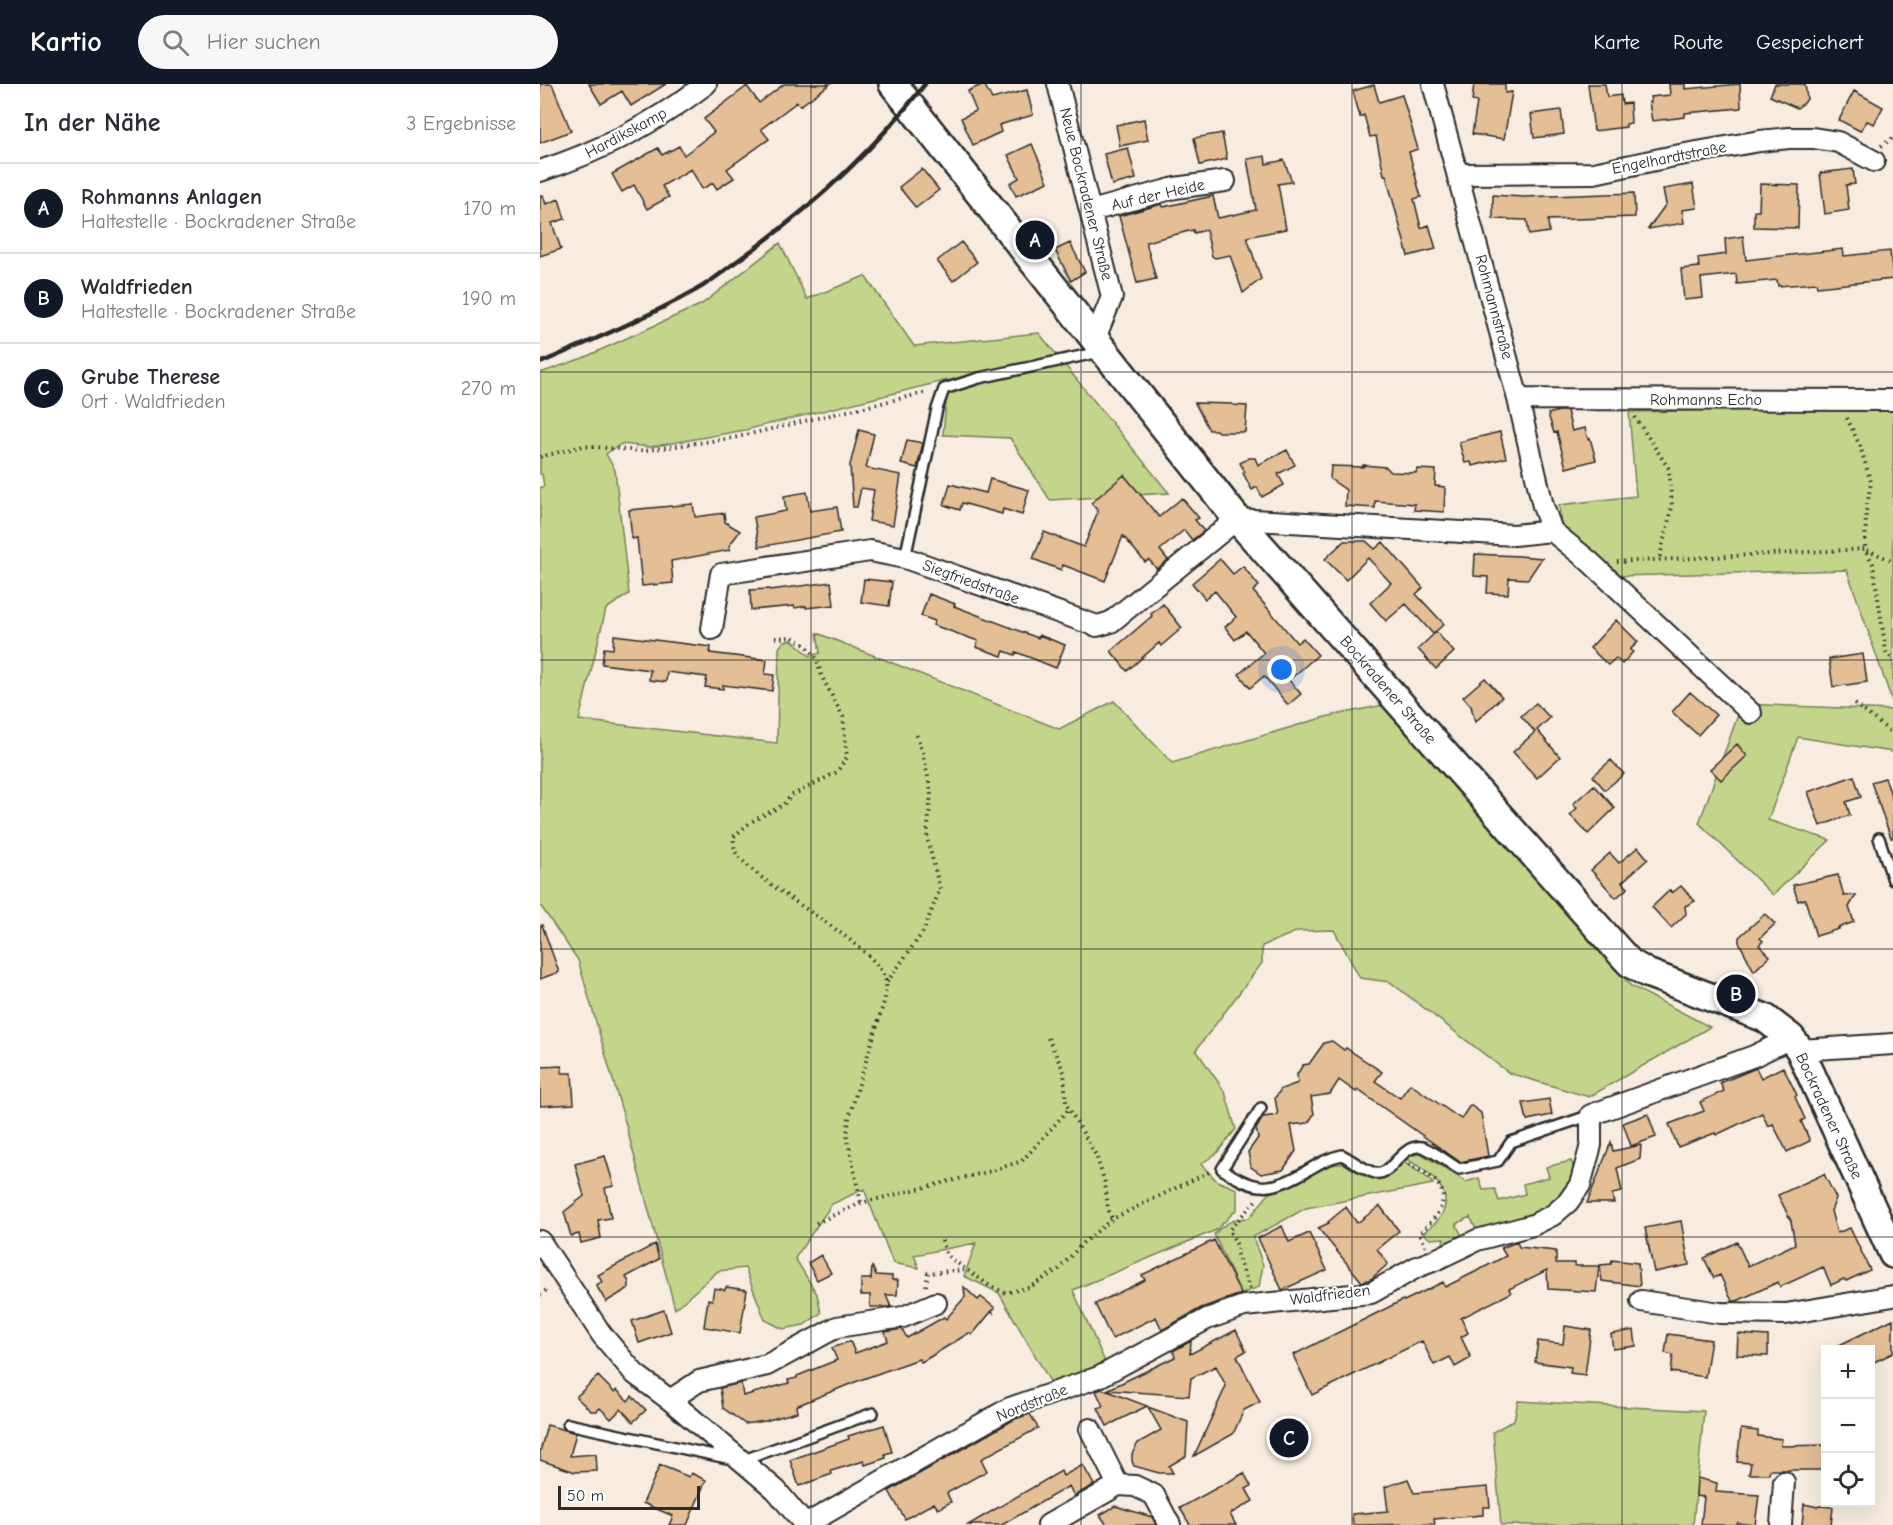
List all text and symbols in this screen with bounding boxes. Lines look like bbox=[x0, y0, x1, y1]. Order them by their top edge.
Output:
search box bbox=[138, 15, 558, 69]
text: Kartio bbox=[30, 26, 102, 58]
icon: search bbox=[159, 26, 192, 59]
text: Hier suchen bbox=[207, 29, 321, 55]
text: Karte bbox=[1593, 30, 1640, 54]
text: Route bbox=[1673, 30, 1723, 54]
text: Gespeichert bbox=[1756, 30, 1863, 54]
street label: Hardikskamp bbox=[582, 104, 670, 162]
street label: Neue Bockradener Straße bbox=[1056, 106, 1116, 282]
text: In der Nähe bbox=[24, 108, 161, 138]
text: 3 Ergebnisse bbox=[406, 112, 516, 135]
street label: Engelhardtstraße bbox=[1610, 138, 1728, 178]
street label: Auf der Heide bbox=[1110, 176, 1206, 214]
text: Rohmanns Anlagen bbox=[81, 184, 262, 210]
text: A bbox=[38, 197, 49, 220]
text: 170 m bbox=[463, 197, 516, 220]
text: Haltestelle · Bockradener Straße bbox=[81, 210, 356, 233]
pin: A bbox=[1016, 218, 1054, 262]
street label: Rohmannstraße bbox=[1471, 253, 1517, 361]
text: Waldfrieden bbox=[81, 274, 193, 300]
text: B bbox=[37, 287, 50, 310]
text: 190 m bbox=[462, 287, 516, 310]
text: Haltestelle · Bockradener Straße bbox=[81, 300, 356, 323]
text: Grube Therese bbox=[81, 364, 220, 390]
text: C bbox=[37, 377, 50, 400]
text: 270 m bbox=[461, 377, 516, 400]
text: Ort · Waldfrieden bbox=[81, 390, 225, 413]
street label: Rohmanns Echo bbox=[1650, 391, 1762, 409]
street label: Siegfriedstraße bbox=[920, 556, 1022, 608]
street label: Bockradener Straße bbox=[1336, 632, 1440, 748]
your location bbox=[1267, 655, 1296, 684]
pin: B bbox=[1716, 972, 1756, 1016]
street label: Bockradener Straße bbox=[1792, 1050, 1866, 1182]
street label: Waldfrieden bbox=[1289, 1281, 1371, 1309]
map controls bbox=[1821, 1345, 1875, 1507]
button: + bbox=[1821, 1345, 1875, 1399]
street label: Nordstraße bbox=[994, 1381, 1070, 1425]
button: − bbox=[1821, 1399, 1875, 1453]
pin: C bbox=[1270, 1416, 1308, 1460]
button: locate bbox=[1821, 1453, 1875, 1507]
scale bar bbox=[558, 1483, 700, 1510]
text: 50 m bbox=[567, 1487, 604, 1505]

